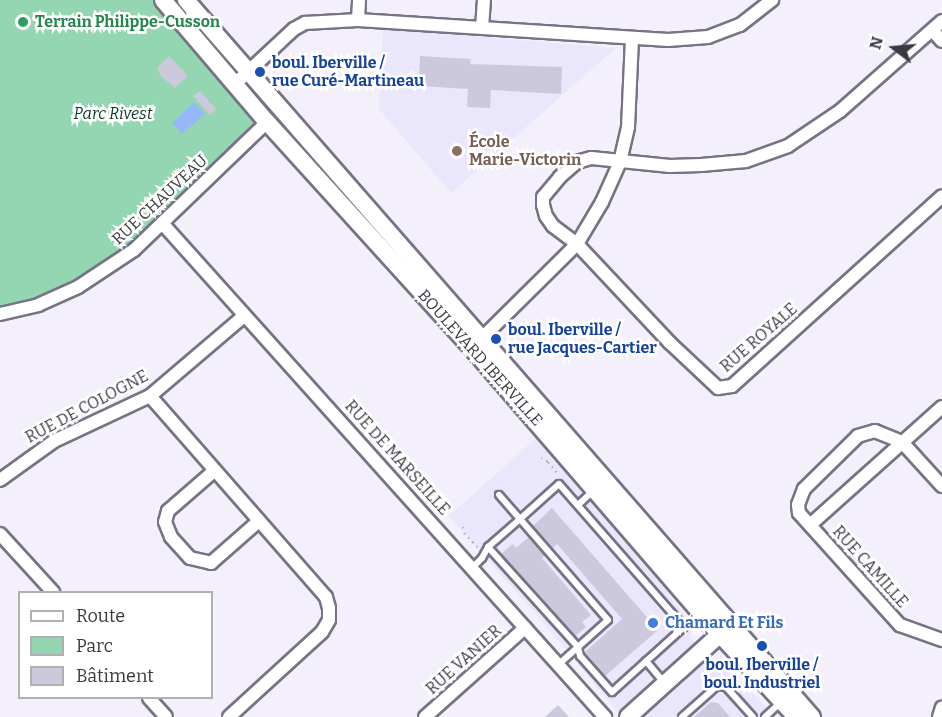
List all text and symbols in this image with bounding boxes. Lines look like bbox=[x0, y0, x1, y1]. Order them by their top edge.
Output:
place label: Terrain Philippe-Cusson bbox=[35, 12, 220, 32]
marker: Terrain Philippe-Cusson bbox=[16, 15, 30, 29]
north arrow bbox=[864, 18, 924, 78]
text: N bbox=[865, 34, 887, 51]
place label: boul. Iberville / rue Curé-Martineau bbox=[272, 53, 424, 91]
marker: boul. Iberville / rue Curé-Martineau bbox=[253, 65, 267, 79]
park label: Parc Rivest bbox=[74, 104, 152, 124]
place label: École Marie-Victorin bbox=[469, 132, 581, 170]
marker: École Marie-Victorin bbox=[450, 144, 464, 158]
street label: RUE CHAUVEAU bbox=[109, 151, 211, 249]
street label: BOULEVARD IBERVILLE bbox=[414, 286, 546, 430]
street label: RUE ROYALE bbox=[717, 299, 801, 377]
place label: boul. Iberville / rue Jacques-Cartier bbox=[508, 320, 657, 358]
marker: boul. Iberville / rue Jacques-Cartier bbox=[489, 332, 503, 346]
street label: RUE DE COLOGNE bbox=[22, 367, 152, 447]
street label: RUE DE MARSEILLE bbox=[340, 397, 454, 519]
street label: RUE CAMILLE bbox=[828, 522, 912, 612]
legend bbox=[18, 591, 213, 699]
text: Route bbox=[76, 605, 125, 627]
place label: Chamard Et Fils bbox=[665, 613, 783, 633]
marker: Chamard Et Fils bbox=[646, 616, 660, 630]
street label: RUE VANIER bbox=[422, 621, 506, 699]
text: Parc bbox=[76, 635, 113, 657]
marker: boul. Iberville / boul. Industriel bbox=[755, 639, 769, 653]
place label: boul. Iberville / boul. Industriel bbox=[704, 655, 820, 693]
text: Bâtiment bbox=[76, 665, 154, 687]

